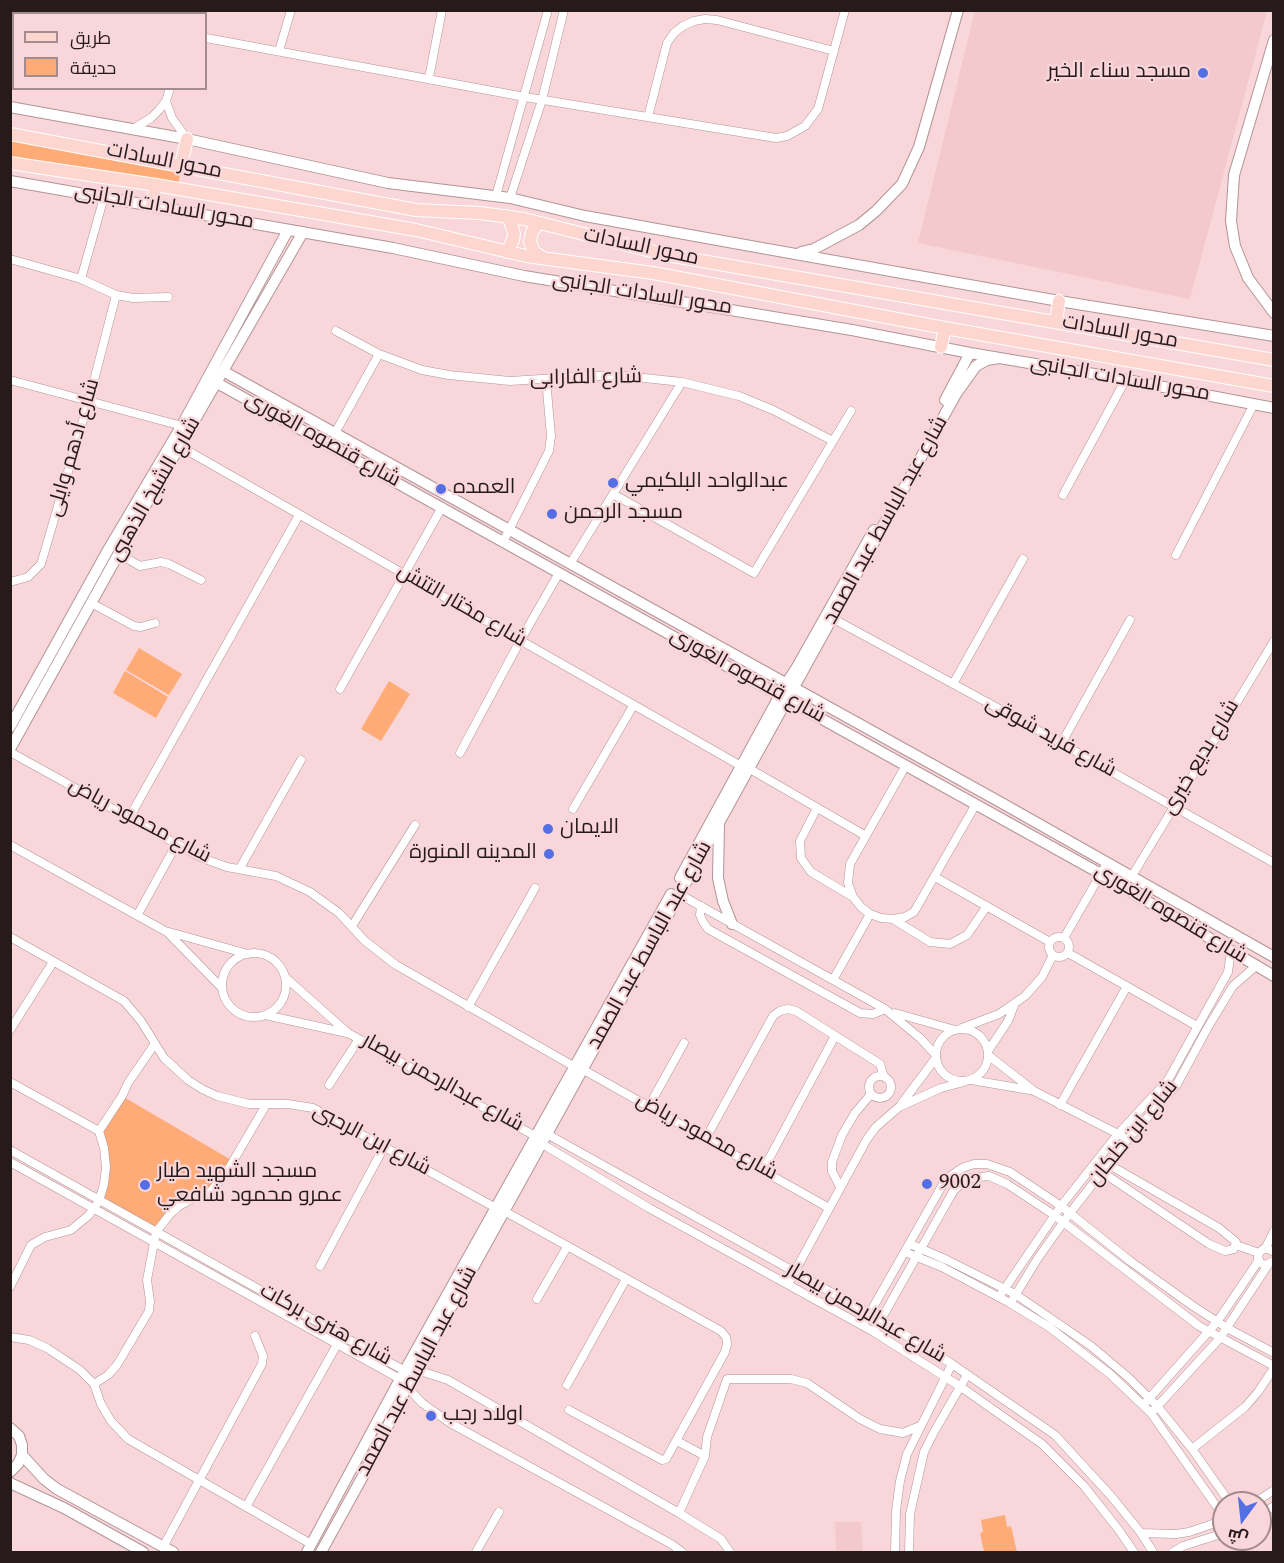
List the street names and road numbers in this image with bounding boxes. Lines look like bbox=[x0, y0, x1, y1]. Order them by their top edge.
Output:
street label: محور السادات bbox=[104, 138, 224, 186]
street label: محور السادات الجانبى bbox=[72, 180, 256, 236]
street label: محور السادات bbox=[581, 224, 701, 272]
street label: محور السادات الجانبى bbox=[550, 268, 734, 322]
street label: محور السادات bbox=[1060, 310, 1180, 356]
street label: محور السادات الجانبى bbox=[1028, 352, 1212, 408]
street label: شارع الفارابى bbox=[530, 365, 642, 393]
street label: شارع أدهم وايلى bbox=[43, 376, 107, 520]
street label: شارع قنصوه الغورى bbox=[240, 388, 404, 494]
street label: شارع الشيخ الذهبى bbox=[104, 413, 208, 567]
street label: شارع عبد الباسط عبد الصمد bbox=[819, 413, 955, 629]
street label: شارع مختار التتش bbox=[392, 560, 530, 654]
street label: شارع قنصوه الغورى bbox=[665, 624, 829, 730]
street label: شارع فريد شوقى bbox=[980, 692, 1120, 784]
street label: شارع بديع خيرى bbox=[1158, 696, 1246, 820]
street label: شارع محمود رياض bbox=[63, 774, 215, 870]
street label: شارع عبد الباسط عبد الصمد bbox=[583, 838, 719, 1054]
street label: شارع قنصوه الغورى bbox=[1089, 859, 1251, 971]
street label: شارع عبدالرحمن بيصار bbox=[357, 1029, 527, 1139]
street label: شارع ابن خلكان bbox=[1084, 1076, 1184, 1192]
street label: شارع محمود رياض bbox=[631, 1089, 781, 1187]
street label: شارع ابن الرحبى bbox=[308, 1099, 434, 1183]
street label: شارع عبدالرحمن بيصار bbox=[780, 1258, 950, 1370]
street label: شارع عبد الباسط عبد الصمد bbox=[352, 1263, 484, 1481]
street label: شارع هنرى بركات bbox=[255, 1279, 395, 1373]

